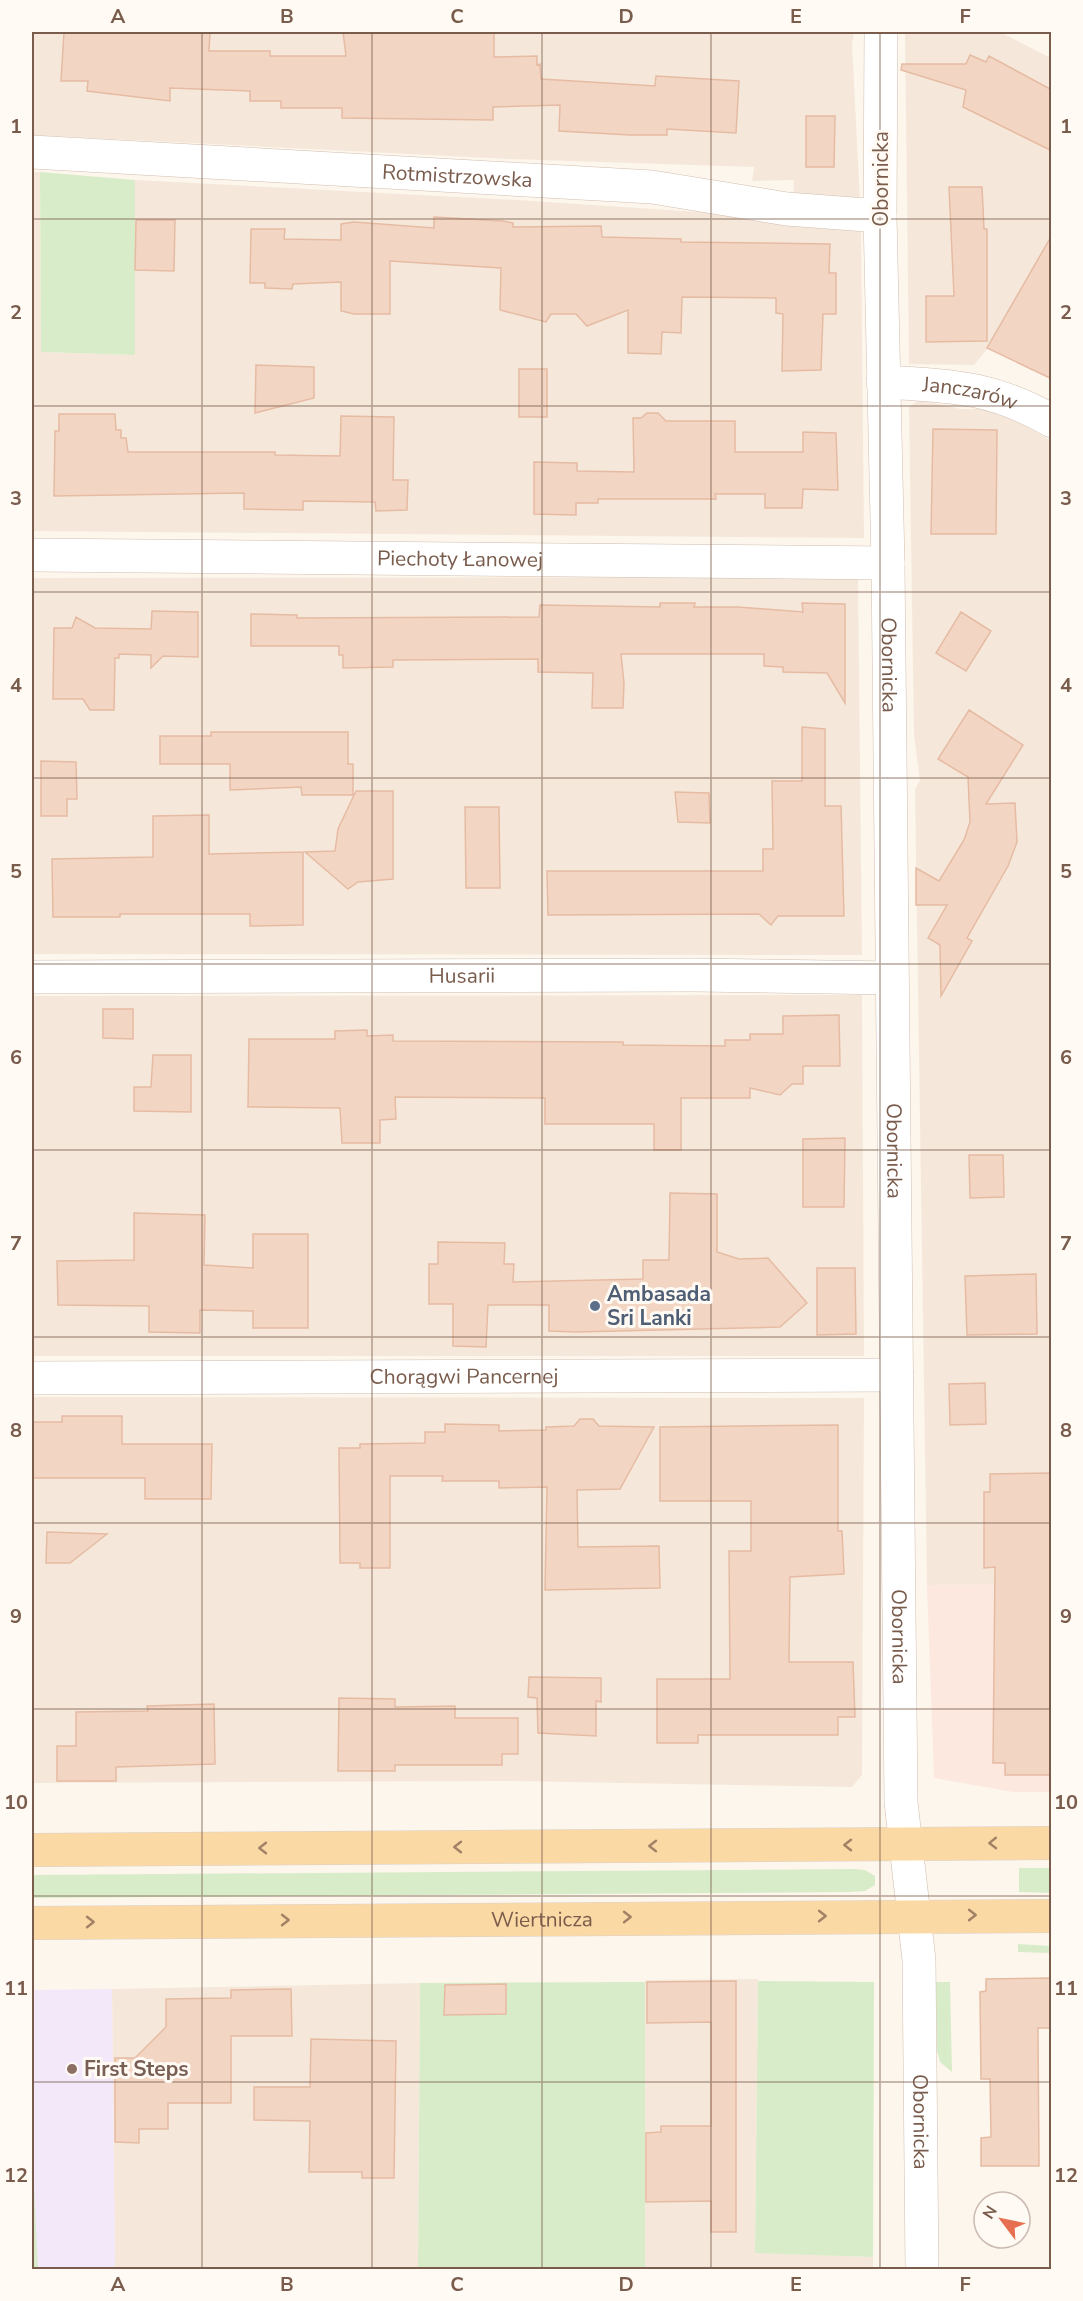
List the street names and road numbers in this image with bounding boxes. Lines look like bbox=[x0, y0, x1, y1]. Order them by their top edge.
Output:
street label: Obornicka bbox=[867, 131, 895, 227]
street label: Rotmistrzowska bbox=[381, 158, 533, 194]
street label: Janczarów bbox=[921, 370, 1022, 417]
street label: Piechoty Łanowej bbox=[377, 544, 543, 574]
street label: Obornicka bbox=[875, 617, 904, 713]
street label: Husarii bbox=[429, 962, 495, 990]
street label: Obornicka bbox=[880, 1103, 909, 1199]
street label: Chorągwi Pancernej bbox=[370, 1362, 558, 1391]
street label: Obornicka bbox=[885, 1589, 914, 1685]
street label: Wiertnicza bbox=[491, 1905, 593, 1934]
street label: Obornicka bbox=[906, 2074, 935, 2170]

